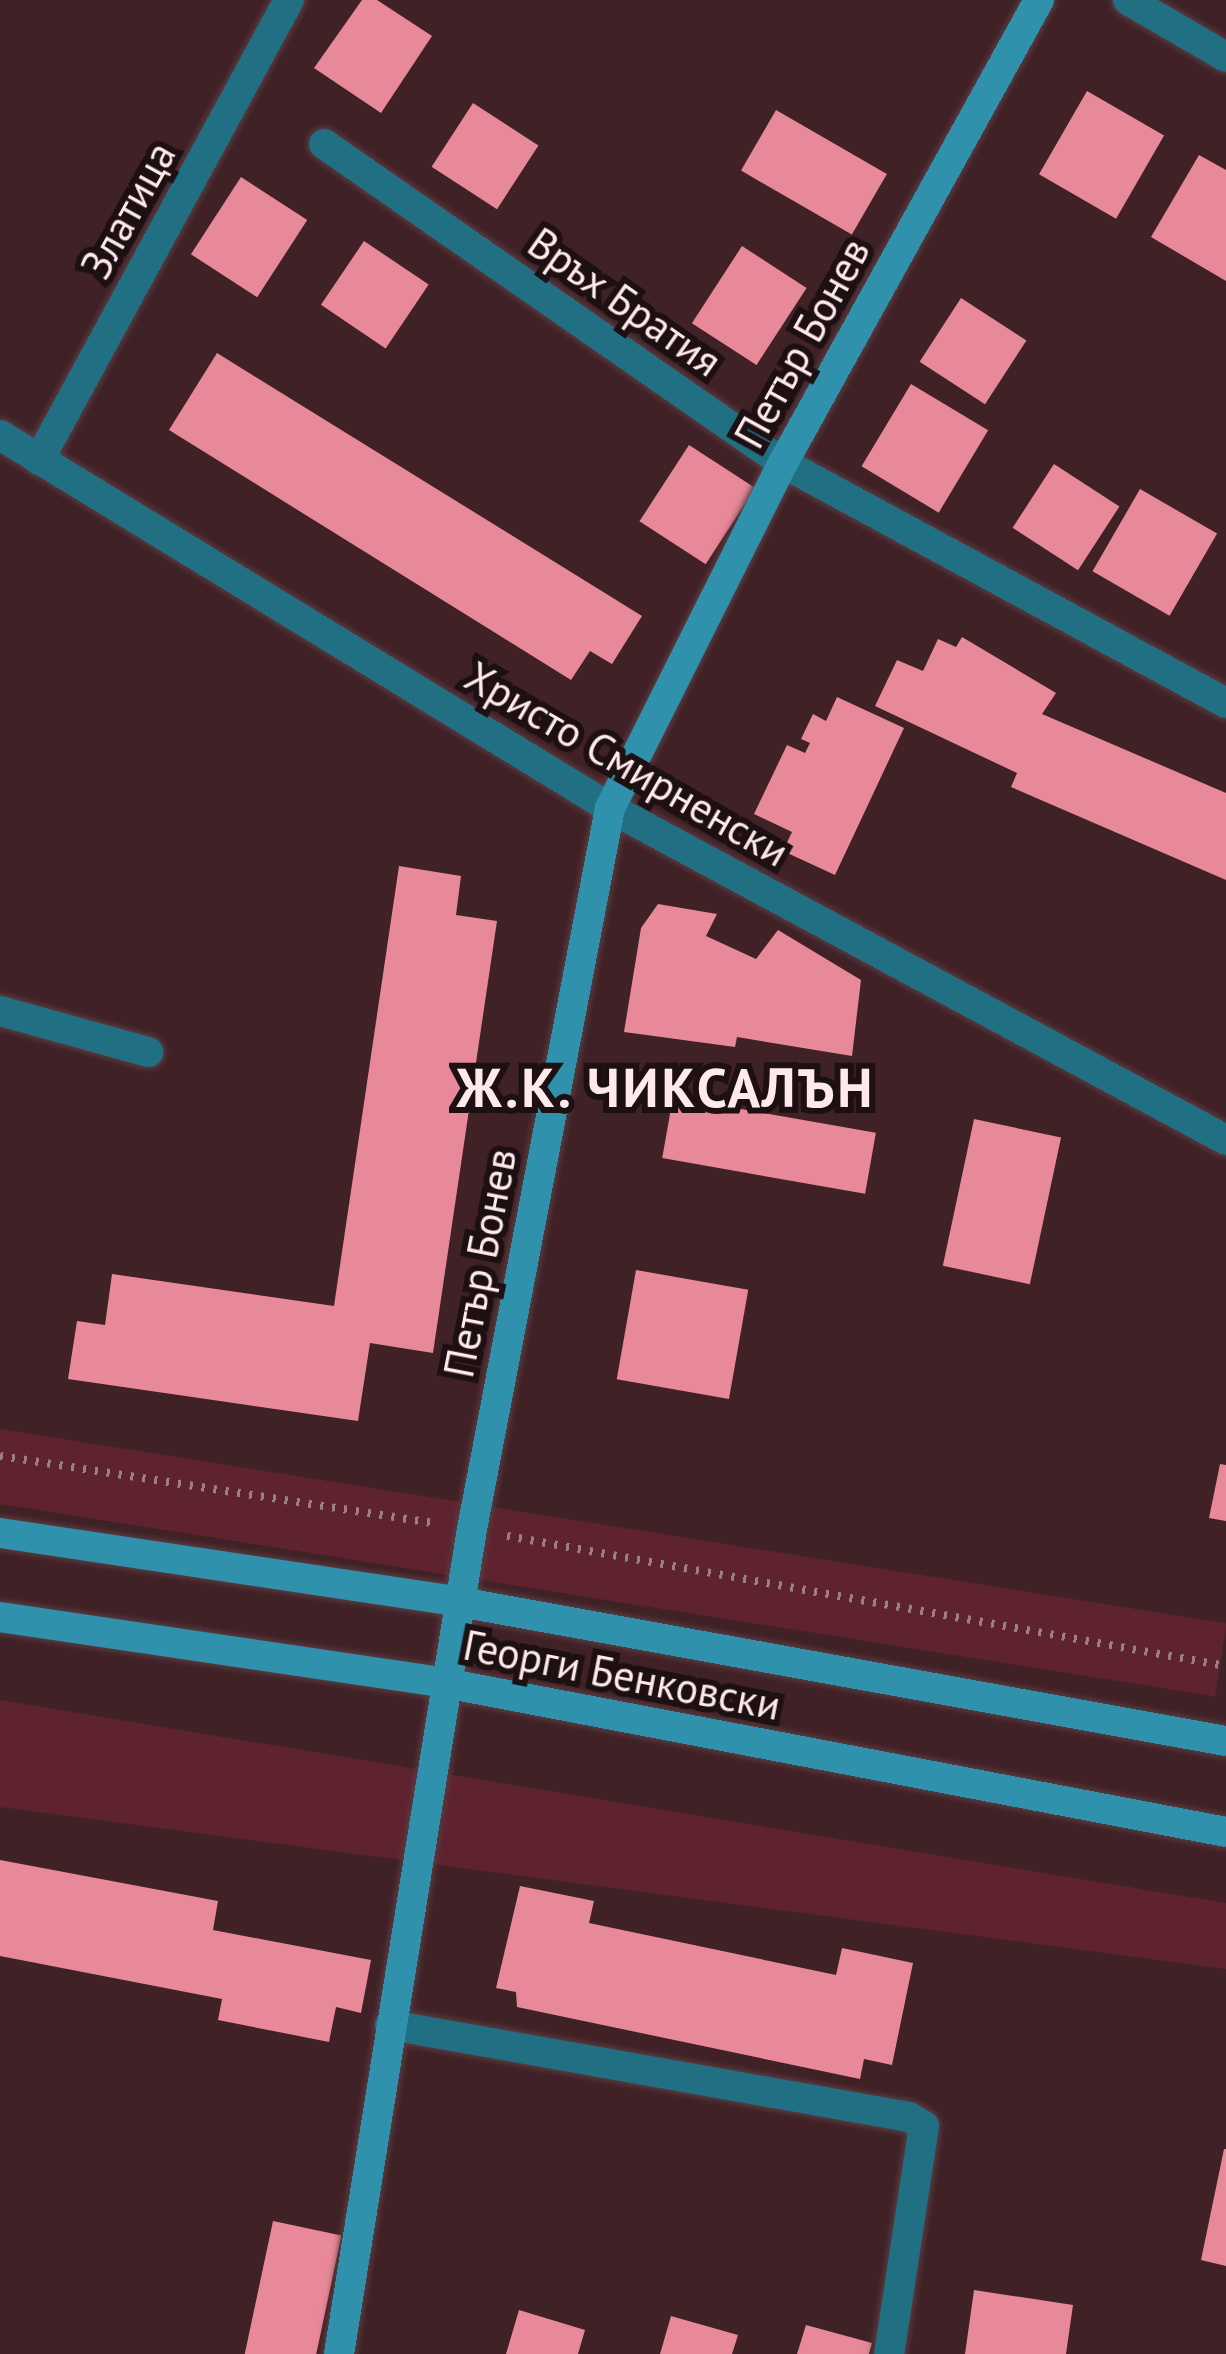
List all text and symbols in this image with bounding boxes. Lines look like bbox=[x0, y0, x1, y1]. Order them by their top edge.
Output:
street label: Златица bbox=[70, 133, 186, 287]
street label: Връх Братия bbox=[518, 217, 732, 387]
street label: Петър Бонев bbox=[724, 229, 880, 457]
street label: Христо Смирненски bbox=[456, 651, 798, 877]
district label: Ж.К. ЧИКСАЛЪН bbox=[455, 1055, 877, 1119]
street label: Петър Бонев bbox=[433, 1144, 527, 1382]
street label: Георги Бенковски bbox=[459, 1620, 785, 1730]

